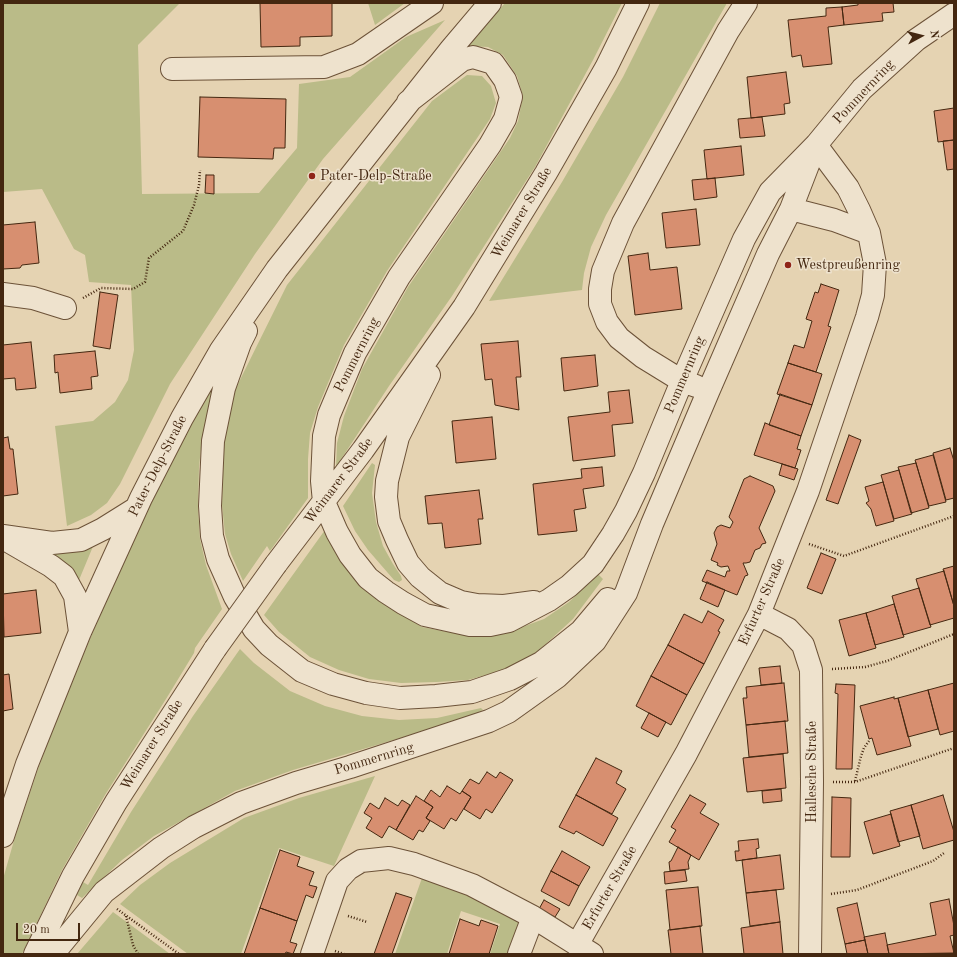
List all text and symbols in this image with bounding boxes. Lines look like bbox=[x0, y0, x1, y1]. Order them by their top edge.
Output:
north arrow bbox=[901, 16, 941, 56]
text: N bbox=[927, 30, 939, 39]
street label: Pommernring bbox=[830, 56, 898, 128]
street label: Weimarer Straße bbox=[488, 164, 556, 262]
place label: Pater-Delp-Straße bbox=[320, 168, 432, 184]
marker: Pater-Delp-Straße bbox=[307, 171, 317, 181]
place label: Westpreußenring bbox=[796, 257, 900, 273]
marker: Westpreußenring bbox=[783, 260, 793, 270]
street label: Pommernring bbox=[331, 315, 383, 395]
street label: Pommernring bbox=[661, 334, 709, 416]
street label: Pater-Delp-Straße bbox=[125, 412, 191, 520]
street label: Weimarer Straße bbox=[301, 435, 377, 527]
street label: Erfurter Straße bbox=[735, 556, 789, 648]
street label: Weimarer Straße bbox=[117, 697, 187, 793]
street label: Hallesche Straße bbox=[804, 721, 820, 823]
street label: Pommernring bbox=[332, 739, 416, 779]
street label: Erfurter Straße bbox=[579, 843, 641, 933]
scale bar bbox=[18, 915, 82, 941]
text: 20 m bbox=[23, 924, 50, 936]

